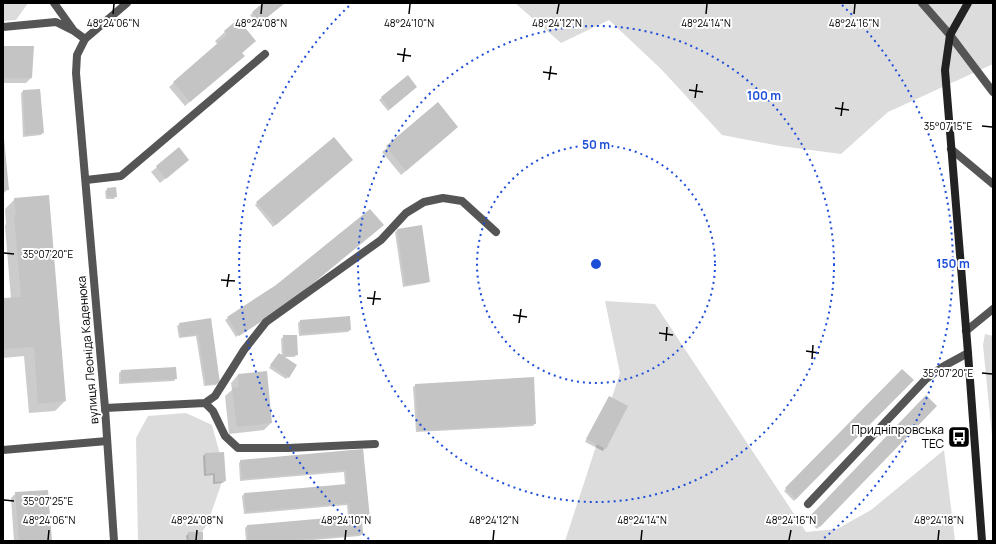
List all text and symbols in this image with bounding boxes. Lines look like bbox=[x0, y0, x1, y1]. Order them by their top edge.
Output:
text: 48°24'06"N bbox=[87, 16, 139, 30]
text: 48°24'08"N bbox=[235, 16, 287, 30]
text: 48°24'10"N bbox=[384, 16, 434, 30]
text: 48°24'12"N bbox=[532, 16, 582, 30]
text: 48°24'14"N bbox=[681, 16, 731, 30]
text: 48°24'16"N bbox=[829, 16, 879, 30]
text: 100 m bbox=[747, 87, 781, 104]
text: 35°07'15"E bbox=[924, 119, 972, 133]
text: 50 m bbox=[582, 136, 610, 153]
text: 35°07'20"E bbox=[23, 247, 74, 261]
text: 150 m bbox=[936, 255, 970, 272]
centre of rings bbox=[589, 257, 603, 271]
street label: вулиця Леоніда Каденюка bbox=[73, 275, 102, 425]
text: 35°07'20"E bbox=[923, 366, 974, 380]
place label: Придніпровська ТЕС bbox=[852, 421, 944, 452]
bus stop icon: Придніпровська ТЕС bbox=[946, 424, 972, 450]
text: 35°07'25"E bbox=[23, 494, 73, 508]
text: 48°24'06"N bbox=[23, 513, 75, 527]
text: 48°24'08"N bbox=[171, 513, 223, 527]
text: 48°24'10"N bbox=[321, 513, 371, 527]
text: 48°24'12"N bbox=[469, 513, 519, 527]
text: 48°24'14"N bbox=[617, 513, 667, 527]
text: 48°24'16"N bbox=[766, 513, 816, 527]
text: 48°24'18"N bbox=[914, 513, 964, 527]

